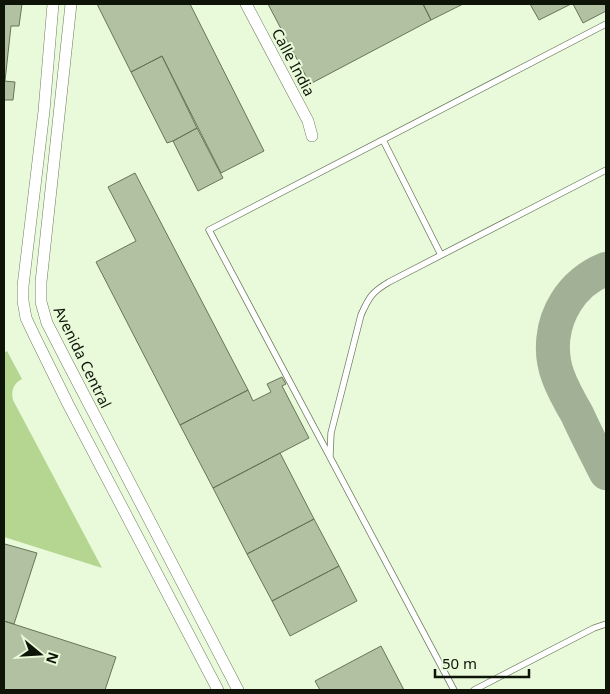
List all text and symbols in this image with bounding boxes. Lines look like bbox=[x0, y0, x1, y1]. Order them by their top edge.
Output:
street label: Calle India bbox=[268, 25, 320, 99]
street label: Avenida Central bbox=[50, 303, 116, 411]
north arrow bbox=[15, 629, 65, 679]
scale bar bbox=[435, 646, 529, 678]
text: N bbox=[42, 650, 64, 667]
text: 50 m bbox=[442, 653, 477, 673]

